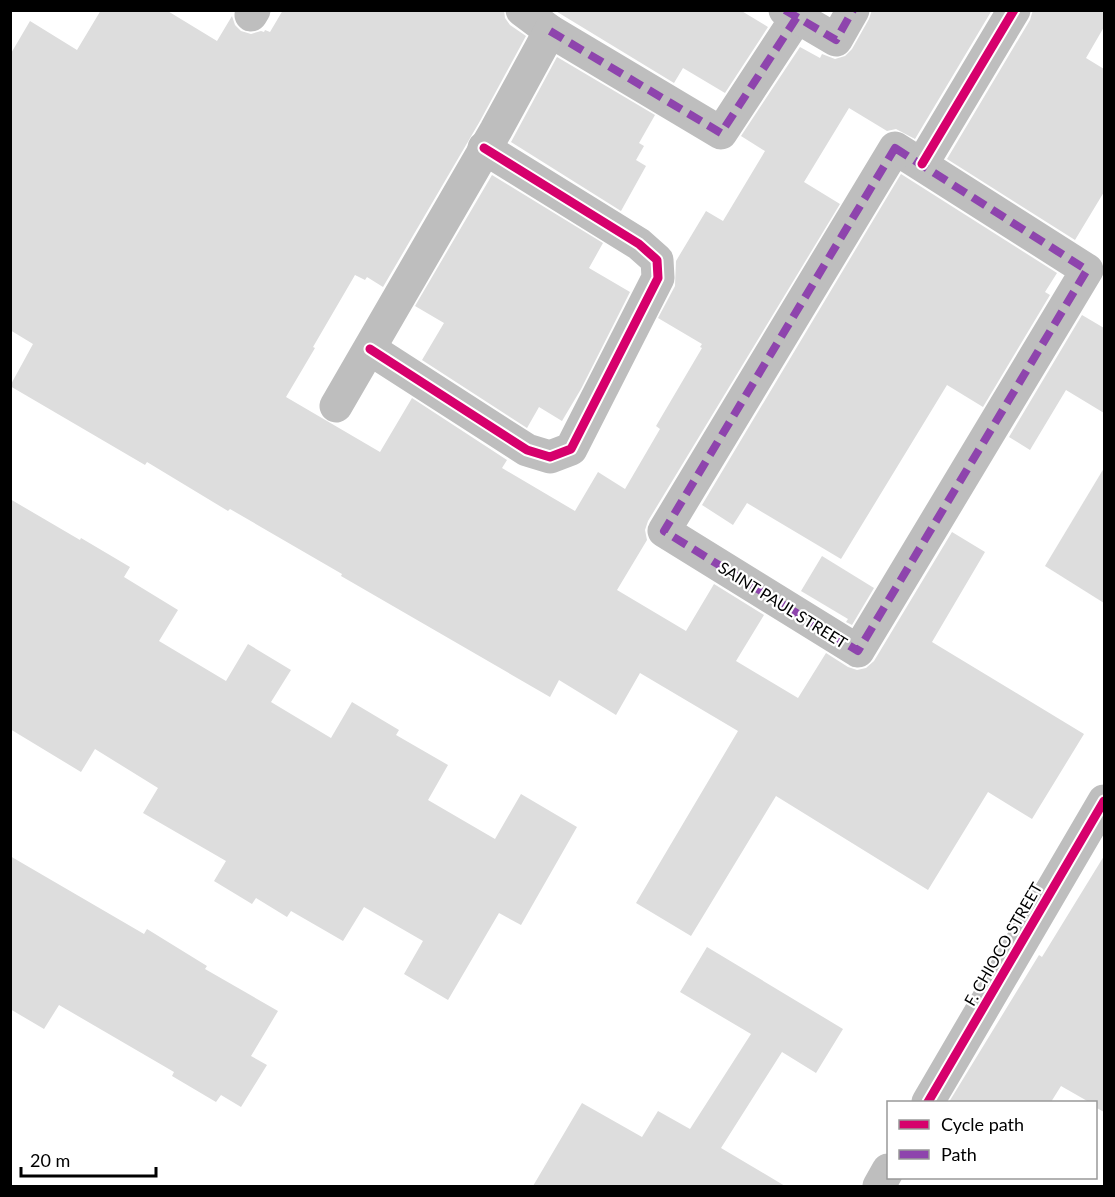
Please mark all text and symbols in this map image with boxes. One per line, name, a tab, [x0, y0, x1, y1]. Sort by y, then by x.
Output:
street label: SAINT PAUL STREET	[715, 557, 852, 652]
street label: F. CHIOCO STREET	[960, 878, 1046, 1009]
legend	[887, 1101, 1097, 1179]
text: Cycle path	[941, 1113, 1024, 1135]
scale bar	[21, 1140, 156, 1178]
text: Path	[941, 1143, 977, 1165]
text: 20 m	[30, 1149, 70, 1171]

